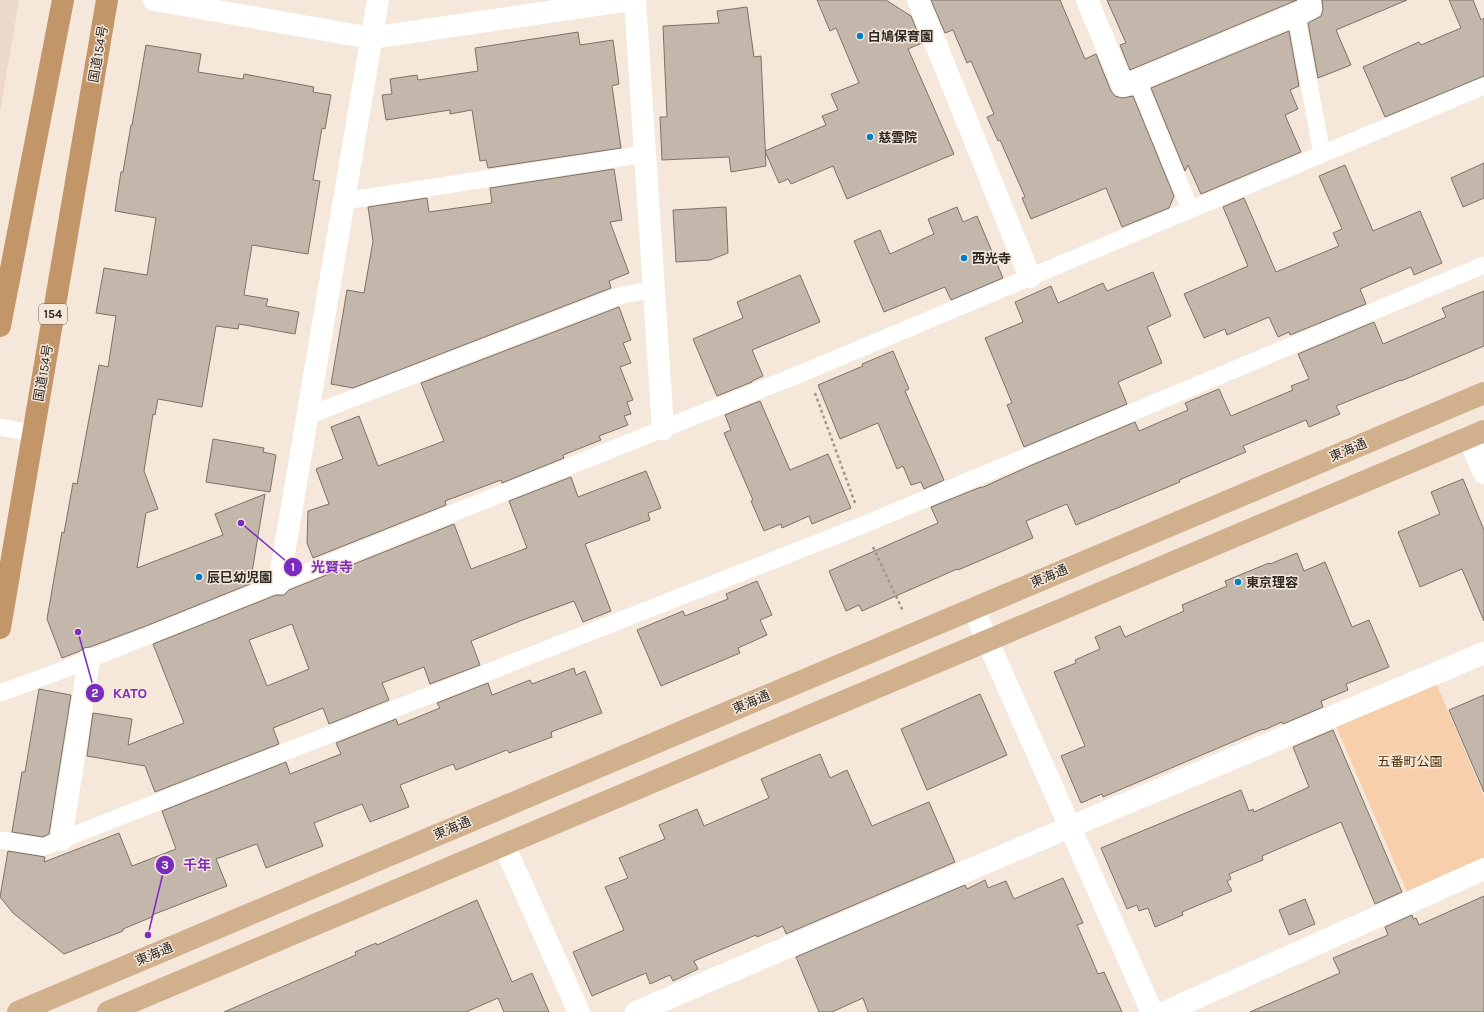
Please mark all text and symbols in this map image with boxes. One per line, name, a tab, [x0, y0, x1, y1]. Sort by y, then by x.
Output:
street label: 国道154号	[86, 24, 110, 84]
place label: 白鳩保育園	[868, 29, 933, 44]
marker: 白鳩保育園	[855, 31, 865, 41]
place label: 慈雲院	[878, 130, 917, 145]
marker: 慈雲院	[865, 132, 875, 142]
place label: 西光寺	[972, 251, 1011, 266]
marker: 西光寺	[959, 253, 969, 263]
road number: 154	[39, 304, 67, 324]
street label: 国道154号	[31, 343, 55, 403]
street label: 東海通	[1327, 435, 1369, 465]
callout: 光賢寺	[283, 554, 361, 580]
text: 光賢寺	[311, 559, 353, 576]
text: 1	[291, 560, 295, 574]
street label: 東海通	[1028, 561, 1070, 591]
place label: 辰巳幼児園	[207, 570, 272, 585]
marker: 辰巳幼児園	[194, 572, 204, 582]
place label: 東京理容	[1246, 575, 1298, 590]
marker: 東京理容	[1233, 577, 1243, 587]
callout: KATO	[85, 680, 155, 706]
text: KATO	[113, 685, 147, 702]
text: 2	[91, 686, 99, 700]
street label: 東海通	[730, 687, 772, 717]
park label: 五番町公園	[1377, 754, 1443, 769]
street label: 東海通	[431, 813, 473, 843]
callout: 千年	[155, 852, 219, 878]
text: 千年	[183, 857, 211, 874]
text: 3	[161, 858, 169, 872]
street label: 東海通	[133, 939, 175, 969]

